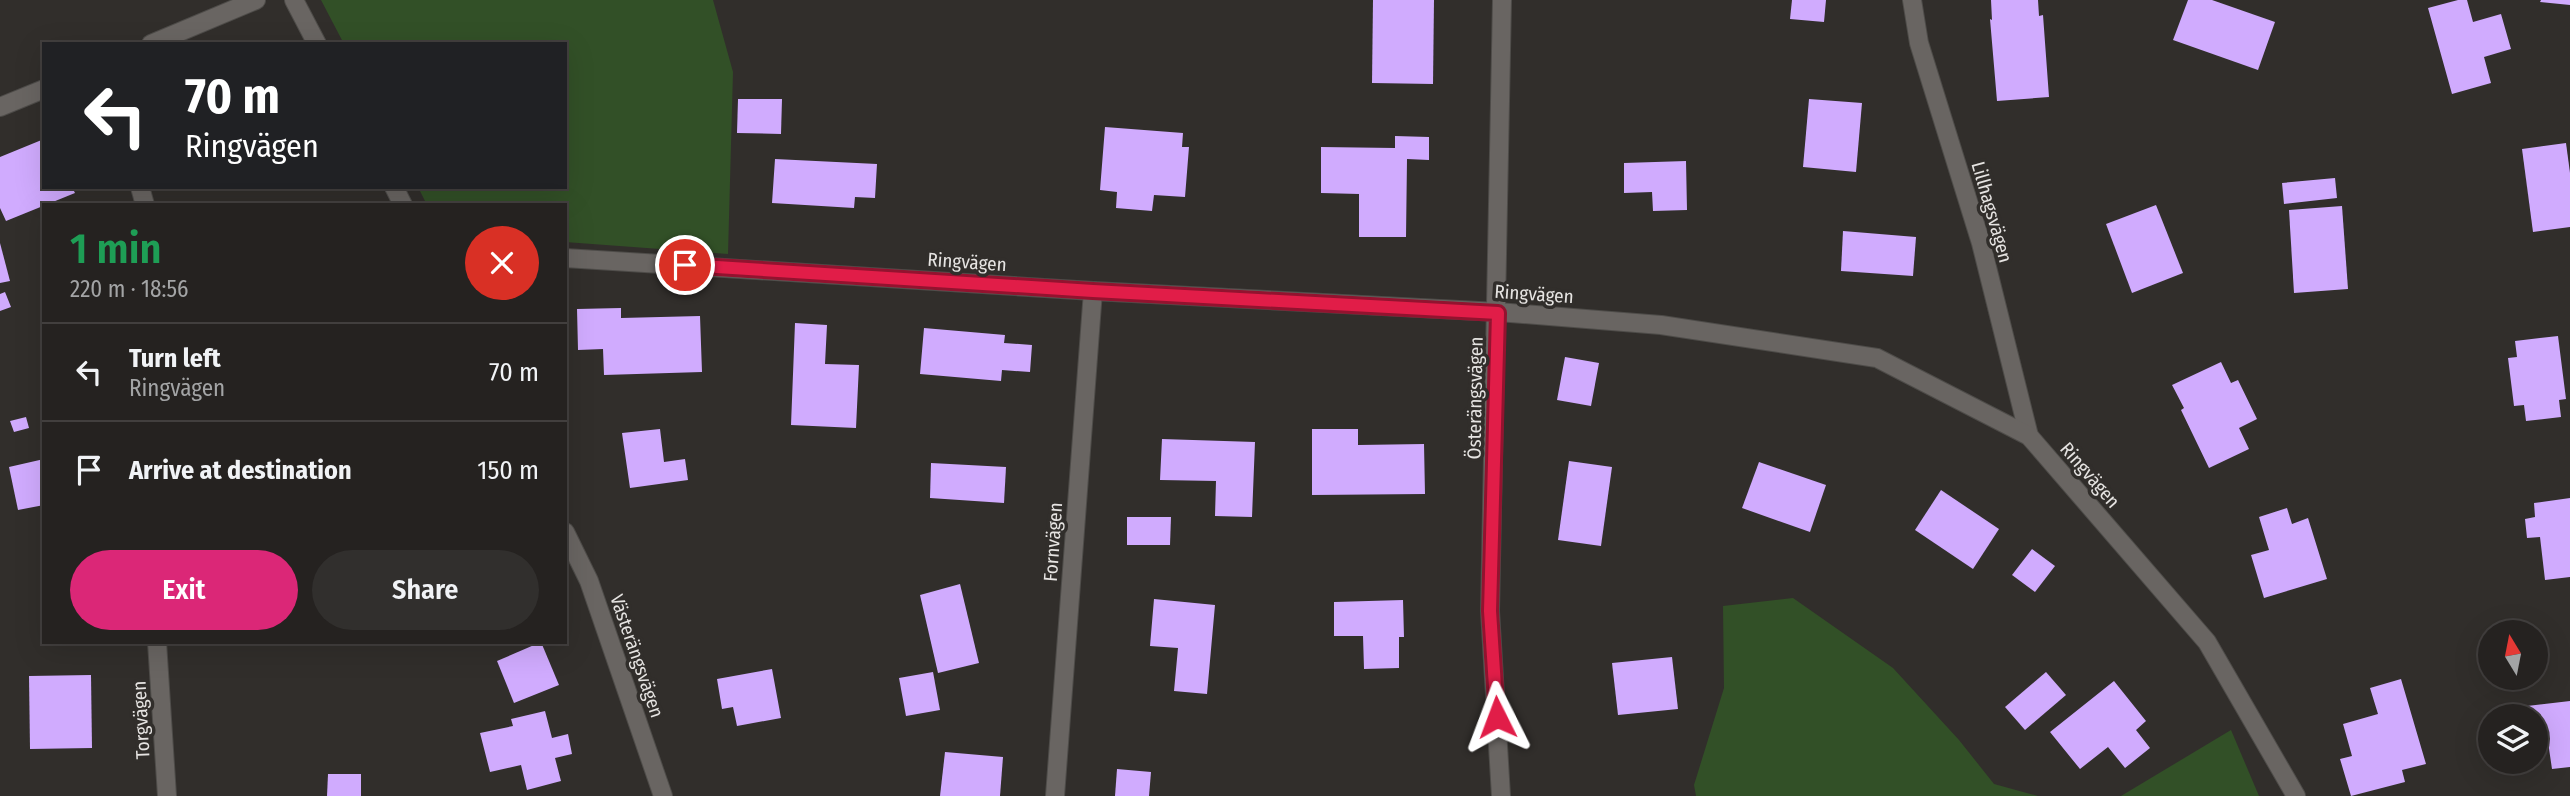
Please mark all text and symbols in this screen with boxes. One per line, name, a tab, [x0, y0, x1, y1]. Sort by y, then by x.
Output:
text: 70 m	[185, 67, 280, 126]
icon: left	[70, 70, 161, 161]
text: Ringvägen	[185, 127, 319, 165]
street label: Lillhagsvägen	[1967, 159, 2017, 265]
text: 1 min	[70, 224, 161, 274]
button: close	[465, 226, 539, 300]
pin	[655, 235, 715, 295]
icon: arrive	[666, 246, 704, 284]
street label: Ringvägen	[927, 248, 1007, 276]
text: 220 m · 18:56	[70, 275, 188, 303]
street label: Ringvägen	[1494, 280, 1574, 308]
street label: Österängsvägen	[1462, 336, 1488, 460]
text: Turn left	[129, 343, 221, 374]
icon: left	[70, 353, 108, 391]
text: 70 m	[489, 357, 539, 388]
text: Ringvägen	[129, 374, 225, 402]
street label: Ringvägen	[2055, 437, 2125, 513]
icon: arrive	[70, 451, 108, 489]
text: Arrive at destination	[129, 455, 352, 486]
text: 150 m	[477, 455, 539, 486]
street label: Fornvägen	[1039, 502, 1067, 582]
button: Exit	[70, 550, 298, 630]
button: Share	[312, 550, 539, 630]
street label: Västerängsvägen	[605, 591, 669, 721]
north arrow	[2478, 620, 2548, 690]
map controls	[2478, 620, 2548, 774]
street label: Torgvägen	[127, 680, 155, 760]
position arrow	[1460, 680, 1534, 754]
button: layers	[2478, 704, 2548, 774]

